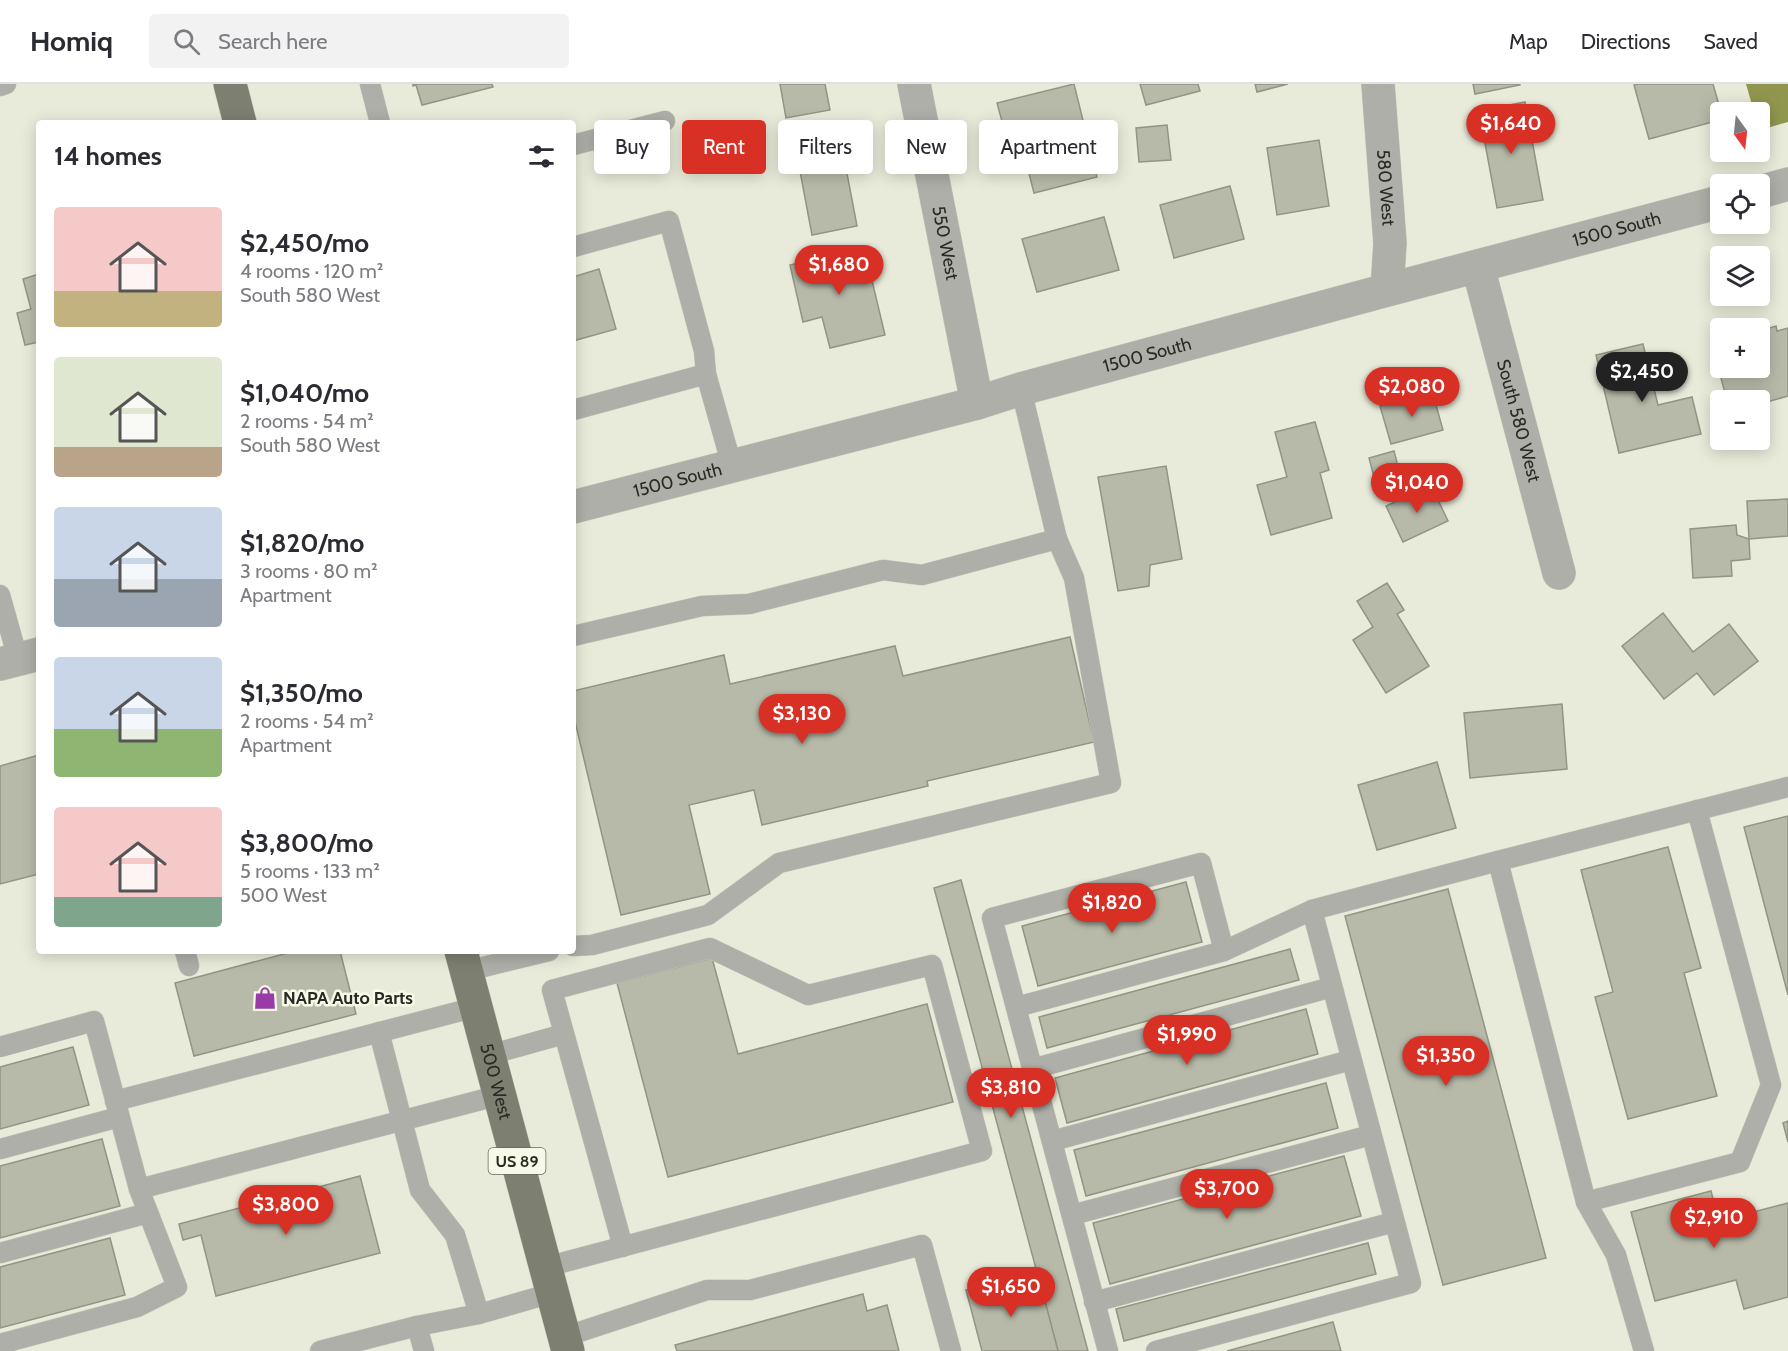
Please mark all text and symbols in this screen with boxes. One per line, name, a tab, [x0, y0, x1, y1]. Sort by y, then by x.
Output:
search box	[149, 14, 569, 68]
text: Homiq	[30, 24, 113, 58]
icon: search	[170, 25, 203, 58]
text: Search here	[218, 28, 327, 55]
text: Map	[1509, 29, 1548, 54]
text: Directions	[1581, 29, 1670, 54]
text: Saved	[1703, 29, 1758, 54]
north arrow	[1710, 102, 1770, 162]
map controls	[1710, 102, 1770, 450]
pin: $1,640	[1462, 104, 1560, 155]
text: $1,640	[1480, 111, 1542, 135]
chip: Buy	[594, 120, 670, 174]
chip: Rent	[682, 120, 766, 174]
chip: Filters	[778, 120, 873, 174]
chip: New	[885, 120, 967, 174]
chip: Apartment	[979, 120, 1118, 174]
text: 14 homes	[54, 140, 162, 172]
icon: filters	[525, 140, 558, 173]
street label: 580 West	[1372, 149, 1400, 227]
button: locate	[1710, 174, 1770, 234]
street label: 550 West	[927, 204, 963, 282]
street label: 1500 South	[1570, 207, 1663, 252]
text: $2,450/mo	[240, 227, 369, 259]
icon: home	[102, 231, 174, 303]
pin: $1,680	[790, 245, 888, 296]
button: layers	[1710, 246, 1770, 306]
text: $1,680	[808, 252, 870, 276]
text: 4 rooms · 120 m²	[240, 259, 383, 283]
text: South 580 West	[240, 283, 380, 307]
button: +	[1710, 318, 1770, 378]
street label: 1500 South	[1101, 332, 1194, 377]
pin: $2,450	[1593, 352, 1691, 403]
street label: South 580 West	[1492, 357, 1545, 484]
text: $2,450	[1610, 359, 1674, 383]
pin: $2,080	[1363, 367, 1461, 418]
text: $2,080	[1379, 374, 1445, 398]
text: $1,040/mo	[240, 377, 369, 409]
icon: home	[102, 381, 174, 453]
button: −	[1710, 390, 1770, 450]
text: 2 rooms · 54 m²	[240, 409, 374, 433]
text: South 580 West	[240, 433, 380, 457]
street label: 1500 South	[631, 458, 724, 502]
pin: $1,040	[1368, 463, 1466, 514]
text: $1,040	[1385, 470, 1449, 494]
text: $1,820/mo	[240, 527, 364, 559]
icon: home	[102, 531, 174, 603]
text: 3 rooms · 80 m²	[240, 559, 378, 583]
text: Apartment	[240, 583, 332, 607]
text: $1,350/mo	[240, 677, 363, 709]
icon: home	[102, 681, 174, 753]
pin: $3,130	[753, 694, 851, 745]
text: $3,130	[773, 701, 831, 725]
text: 2 rooms · 54 m²	[240, 709, 374, 733]
text: Apartment	[240, 733, 332, 757]
text: $3,800/mo	[240, 827, 373, 859]
icon: home	[102, 831, 174, 903]
text: 5 rooms · 133 m²	[240, 859, 380, 883]
text: 500 West	[240, 883, 327, 907]
pin: $1,820	[1063, 883, 1161, 934]
text: $1,820	[1082, 890, 1142, 914]
shop icon: NAPA Auto Parts	[252, 985, 278, 1011]
place label: NAPA Auto Parts	[283, 987, 413, 1009]
pin: $1,990	[1138, 1015, 1236, 1066]
text: $1,990	[1157, 1022, 1217, 1046]
pin: $1,350	[1397, 1036, 1495, 1087]
street label: 500 West	[475, 1041, 517, 1122]
text: $1,350	[1416, 1043, 1476, 1067]
pin: $3,810	[962, 1068, 1060, 1119]
text: $3,810	[981, 1075, 1041, 1099]
road number: US 89	[488, 1148, 546, 1174]
pin: $3,700	[1178, 1169, 1276, 1220]
text: $3,700	[1194, 1176, 1260, 1200]
pin: $3,800	[237, 1185, 335, 1236]
text: $3,800	[252, 1192, 320, 1216]
pin: $2,910	[1665, 1198, 1763, 1249]
text: $2,910	[1684, 1205, 1744, 1229]
pin: $1,650	[962, 1267, 1060, 1318]
text: $1,650	[981, 1274, 1041, 1298]

